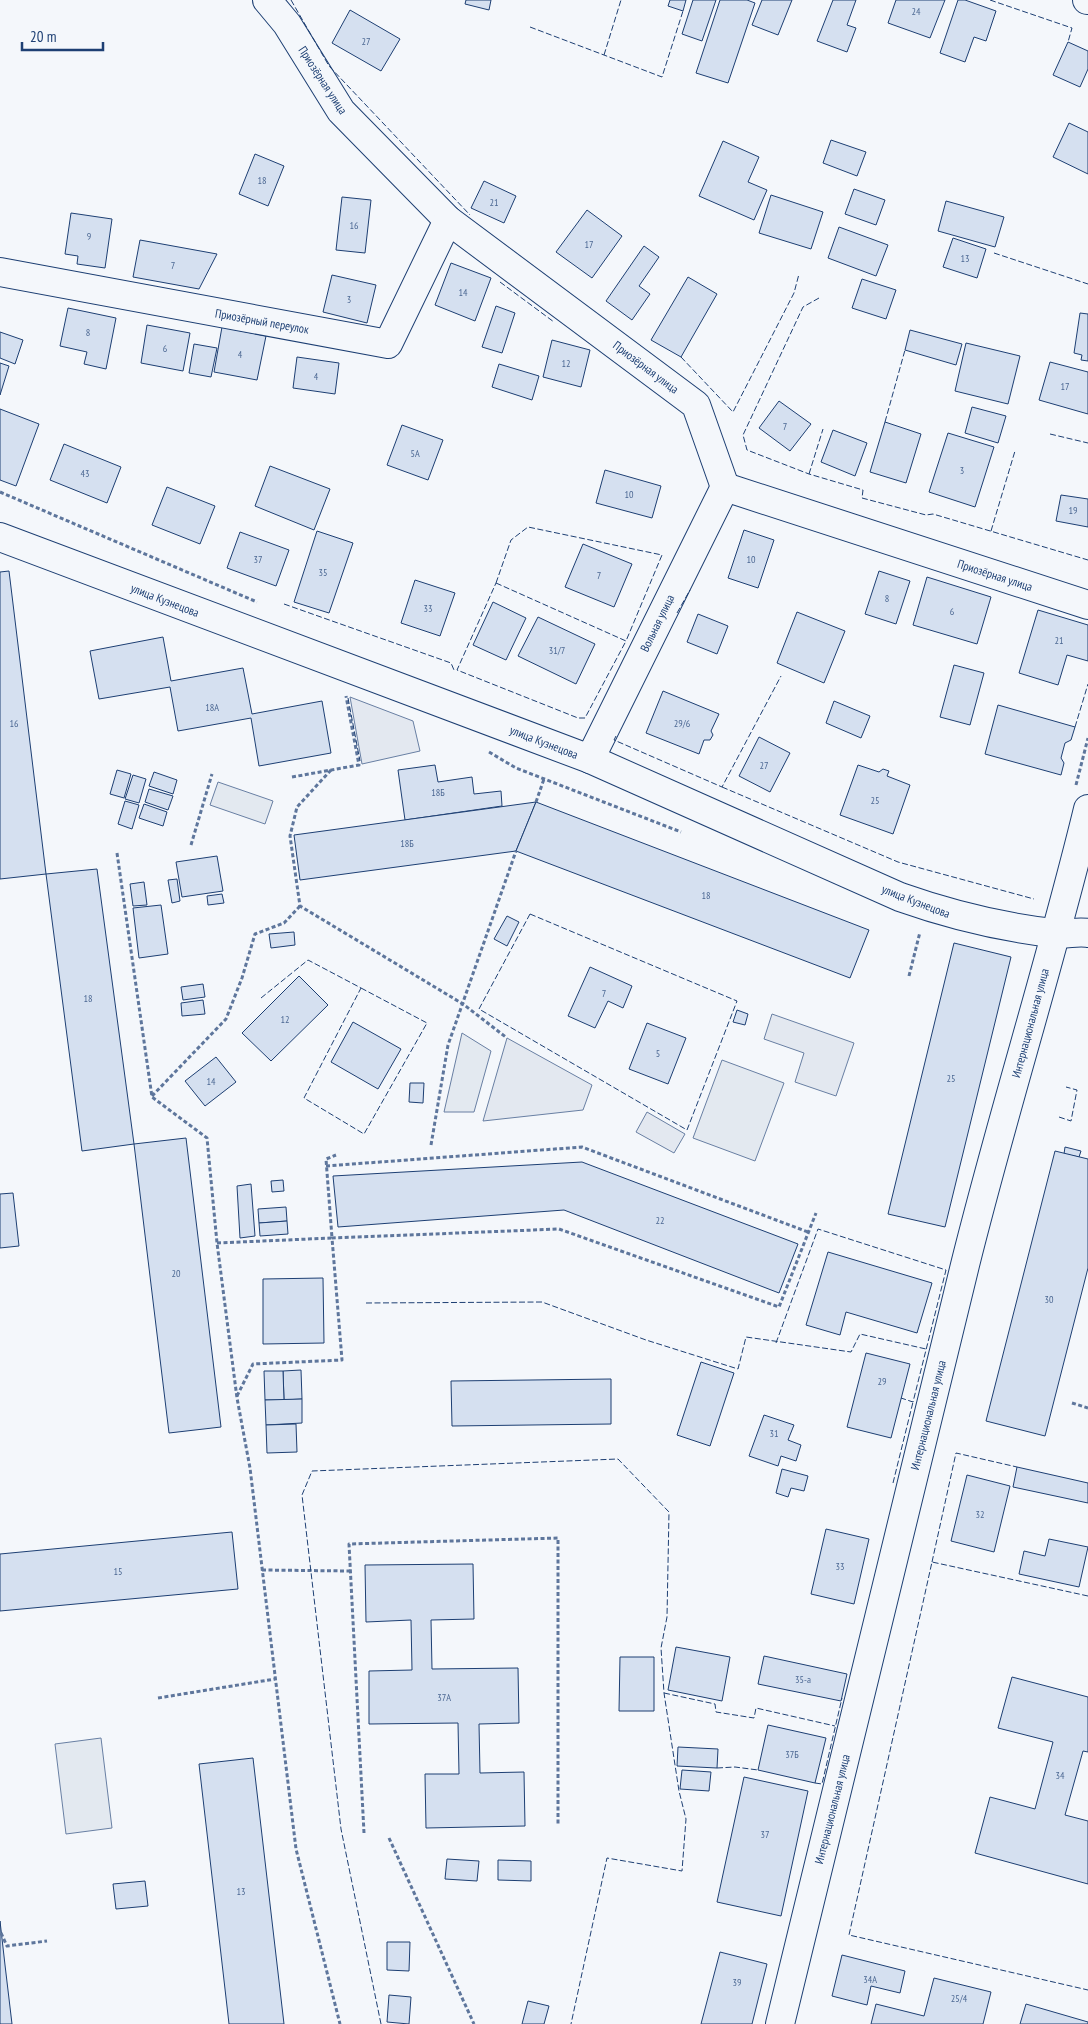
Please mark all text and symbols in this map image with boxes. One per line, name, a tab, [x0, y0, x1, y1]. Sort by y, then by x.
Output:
house number: 24	[912, 5, 921, 18]
scale bar	[22, 20, 104, 52]
text: 20 m	[30, 27, 56, 46]
house number: 27	[362, 35, 371, 48]
street label: Приозёрная улица	[295, 43, 351, 117]
house number: 18	[258, 174, 267, 187]
house number: 21	[490, 196, 499, 209]
house number: 16	[350, 219, 359, 232]
house number: 9	[87, 230, 91, 243]
house number: 17	[585, 238, 594, 251]
house number: 13	[961, 252, 970, 265]
house number: 7	[171, 259, 175, 272]
house number: 14	[459, 286, 468, 299]
house number: 3	[347, 293, 351, 306]
street label: Приозёрный переулок	[214, 305, 310, 337]
house number: 8	[86, 326, 90, 339]
street label: Приозёрная улица	[610, 338, 682, 397]
house number: 6	[163, 342, 168, 355]
house number: 4	[238, 348, 243, 361]
house number: 12	[562, 357, 571, 370]
house number: 4	[314, 370, 319, 383]
house number: 17	[1061, 380, 1070, 393]
house number: 7	[783, 420, 787, 433]
house number: 5А	[410, 447, 420, 460]
house number: 3	[960, 464, 964, 477]
house number: 43	[81, 467, 90, 480]
house number: 10	[625, 488, 634, 501]
house number: 19	[1069, 504, 1078, 517]
house number: 37	[254, 553, 263, 566]
house number: 10	[747, 553, 756, 566]
street label: Приозёрная улица	[956, 556, 1035, 594]
house number: 35	[319, 566, 328, 579]
house number: 7	[597, 569, 601, 582]
street label: улица Кузнецова	[129, 580, 201, 620]
street label: Вольная улица	[637, 592, 677, 654]
house number: 8	[885, 592, 889, 605]
house number: 33	[424, 602, 433, 615]
house number: 6	[950, 605, 955, 618]
house number: 21	[1055, 634, 1064, 647]
house number: 31/7	[549, 644, 565, 657]
house number: 18А	[205, 701, 219, 714]
house number: 16	[10, 717, 19, 730]
house number: 29/6	[674, 717, 691, 730]
street label: улица Кузнецова	[508, 722, 580, 762]
house number: 27	[760, 759, 769, 772]
house number: 18Б	[431, 786, 445, 799]
house number: 25	[871, 794, 880, 807]
house number: 18Б	[400, 837, 414, 850]
street label: улица Кузнецова	[880, 881, 952, 921]
house number: 18	[702, 889, 711, 902]
street label: Интернациональная улица	[1008, 967, 1052, 1079]
house number: 7	[602, 987, 606, 1000]
house number: 18	[84, 992, 93, 1005]
house number: 12	[281, 1013, 290, 1026]
house number: 5	[656, 1047, 660, 1060]
house number: 25	[947, 1072, 956, 1085]
house number: 14	[207, 1075, 216, 1088]
house number: 22	[656, 1214, 665, 1227]
house number: 20	[172, 1267, 181, 1280]
house number: 30	[1045, 1293, 1054, 1306]
street label: Интернациональная улица	[907, 1358, 949, 1471]
house number: 29	[878, 1375, 887, 1388]
house number: 31	[770, 1427, 779, 1440]
house number: 32	[976, 1508, 985, 1521]
house number: 33	[836, 1560, 845, 1573]
house number: 15	[114, 1565, 123, 1578]
house number: 35-а	[795, 1673, 811, 1686]
house number: 37А	[437, 1691, 451, 1704]
house number: 37Б	[785, 1748, 799, 1761]
street label: Интернациональная улица	[811, 1752, 853, 1865]
house number: 34	[1056, 1769, 1065, 1782]
house number: 37	[761, 1828, 770, 1841]
house number: 13	[237, 1885, 246, 1898]
house number: 34А	[863, 1973, 877, 1986]
house number: 39	[733, 1976, 742, 1989]
house number: 25/4	[951, 1992, 968, 2005]

